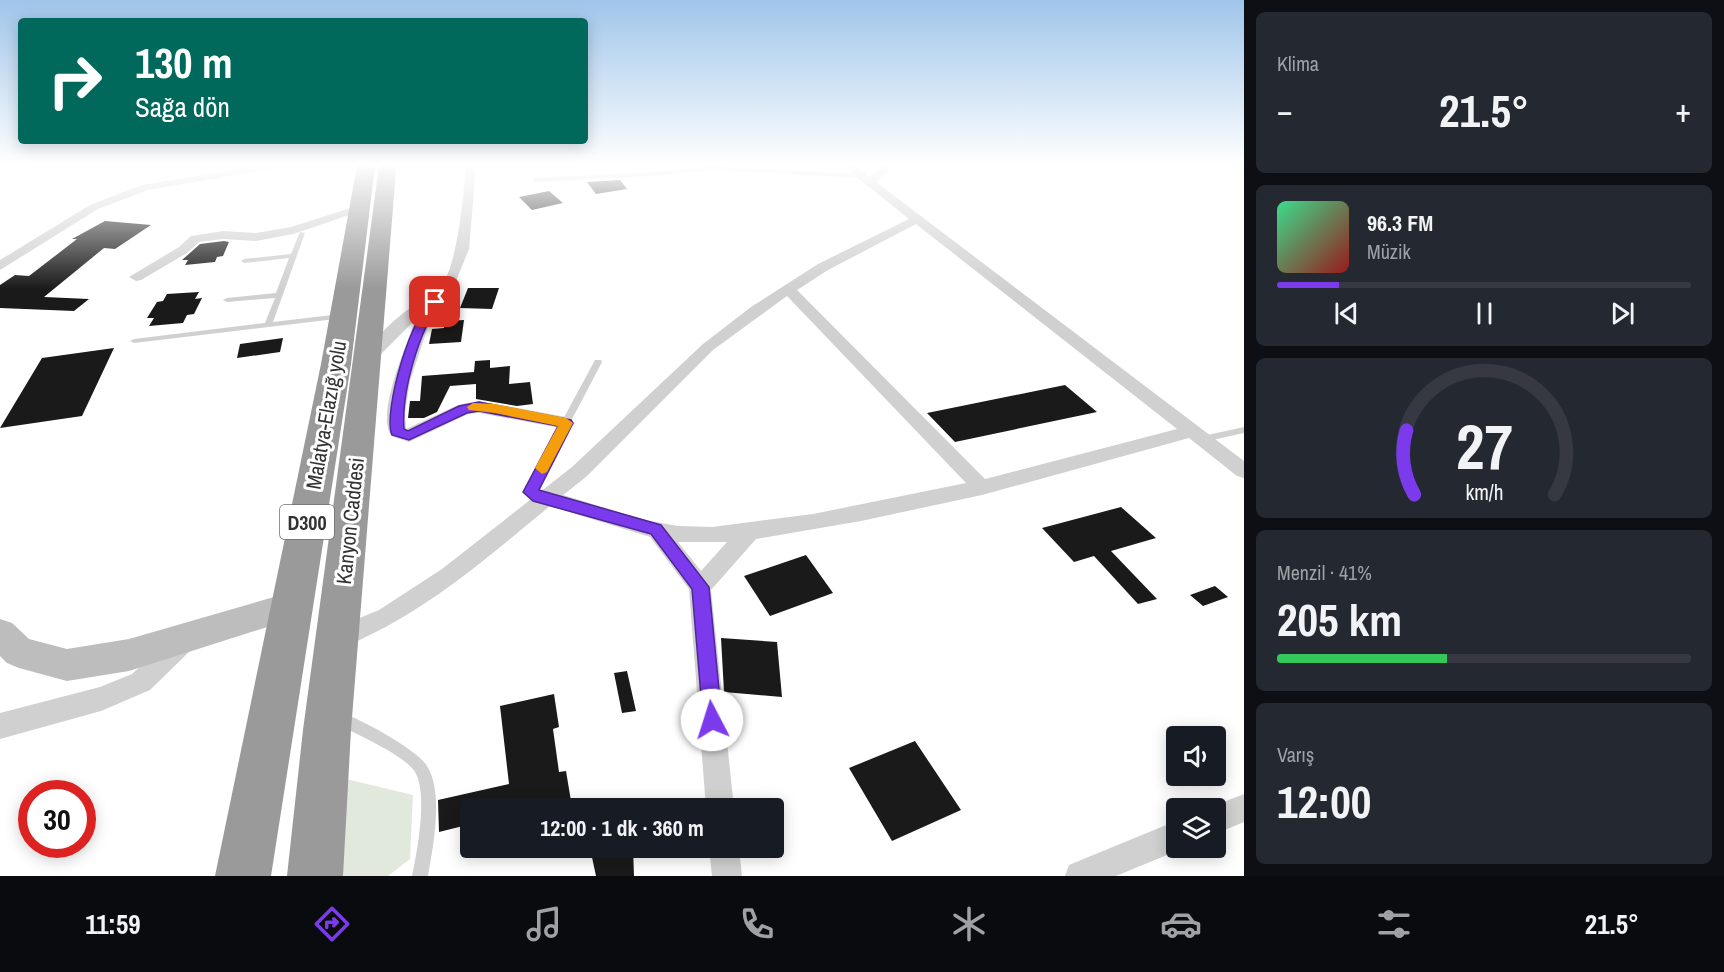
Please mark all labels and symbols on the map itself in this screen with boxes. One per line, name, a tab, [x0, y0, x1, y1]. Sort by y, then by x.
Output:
pin	[409, 276, 460, 327]
street label: Malatya-Elazığ yolu	[299, 338, 353, 492]
street label: Kanyon Caddesi	[329, 456, 371, 586]
road number: D300	[280, 505, 334, 539]
position arrow	[680, 688, 744, 752]
speed limit sign: 30	[18, 780, 96, 858]

